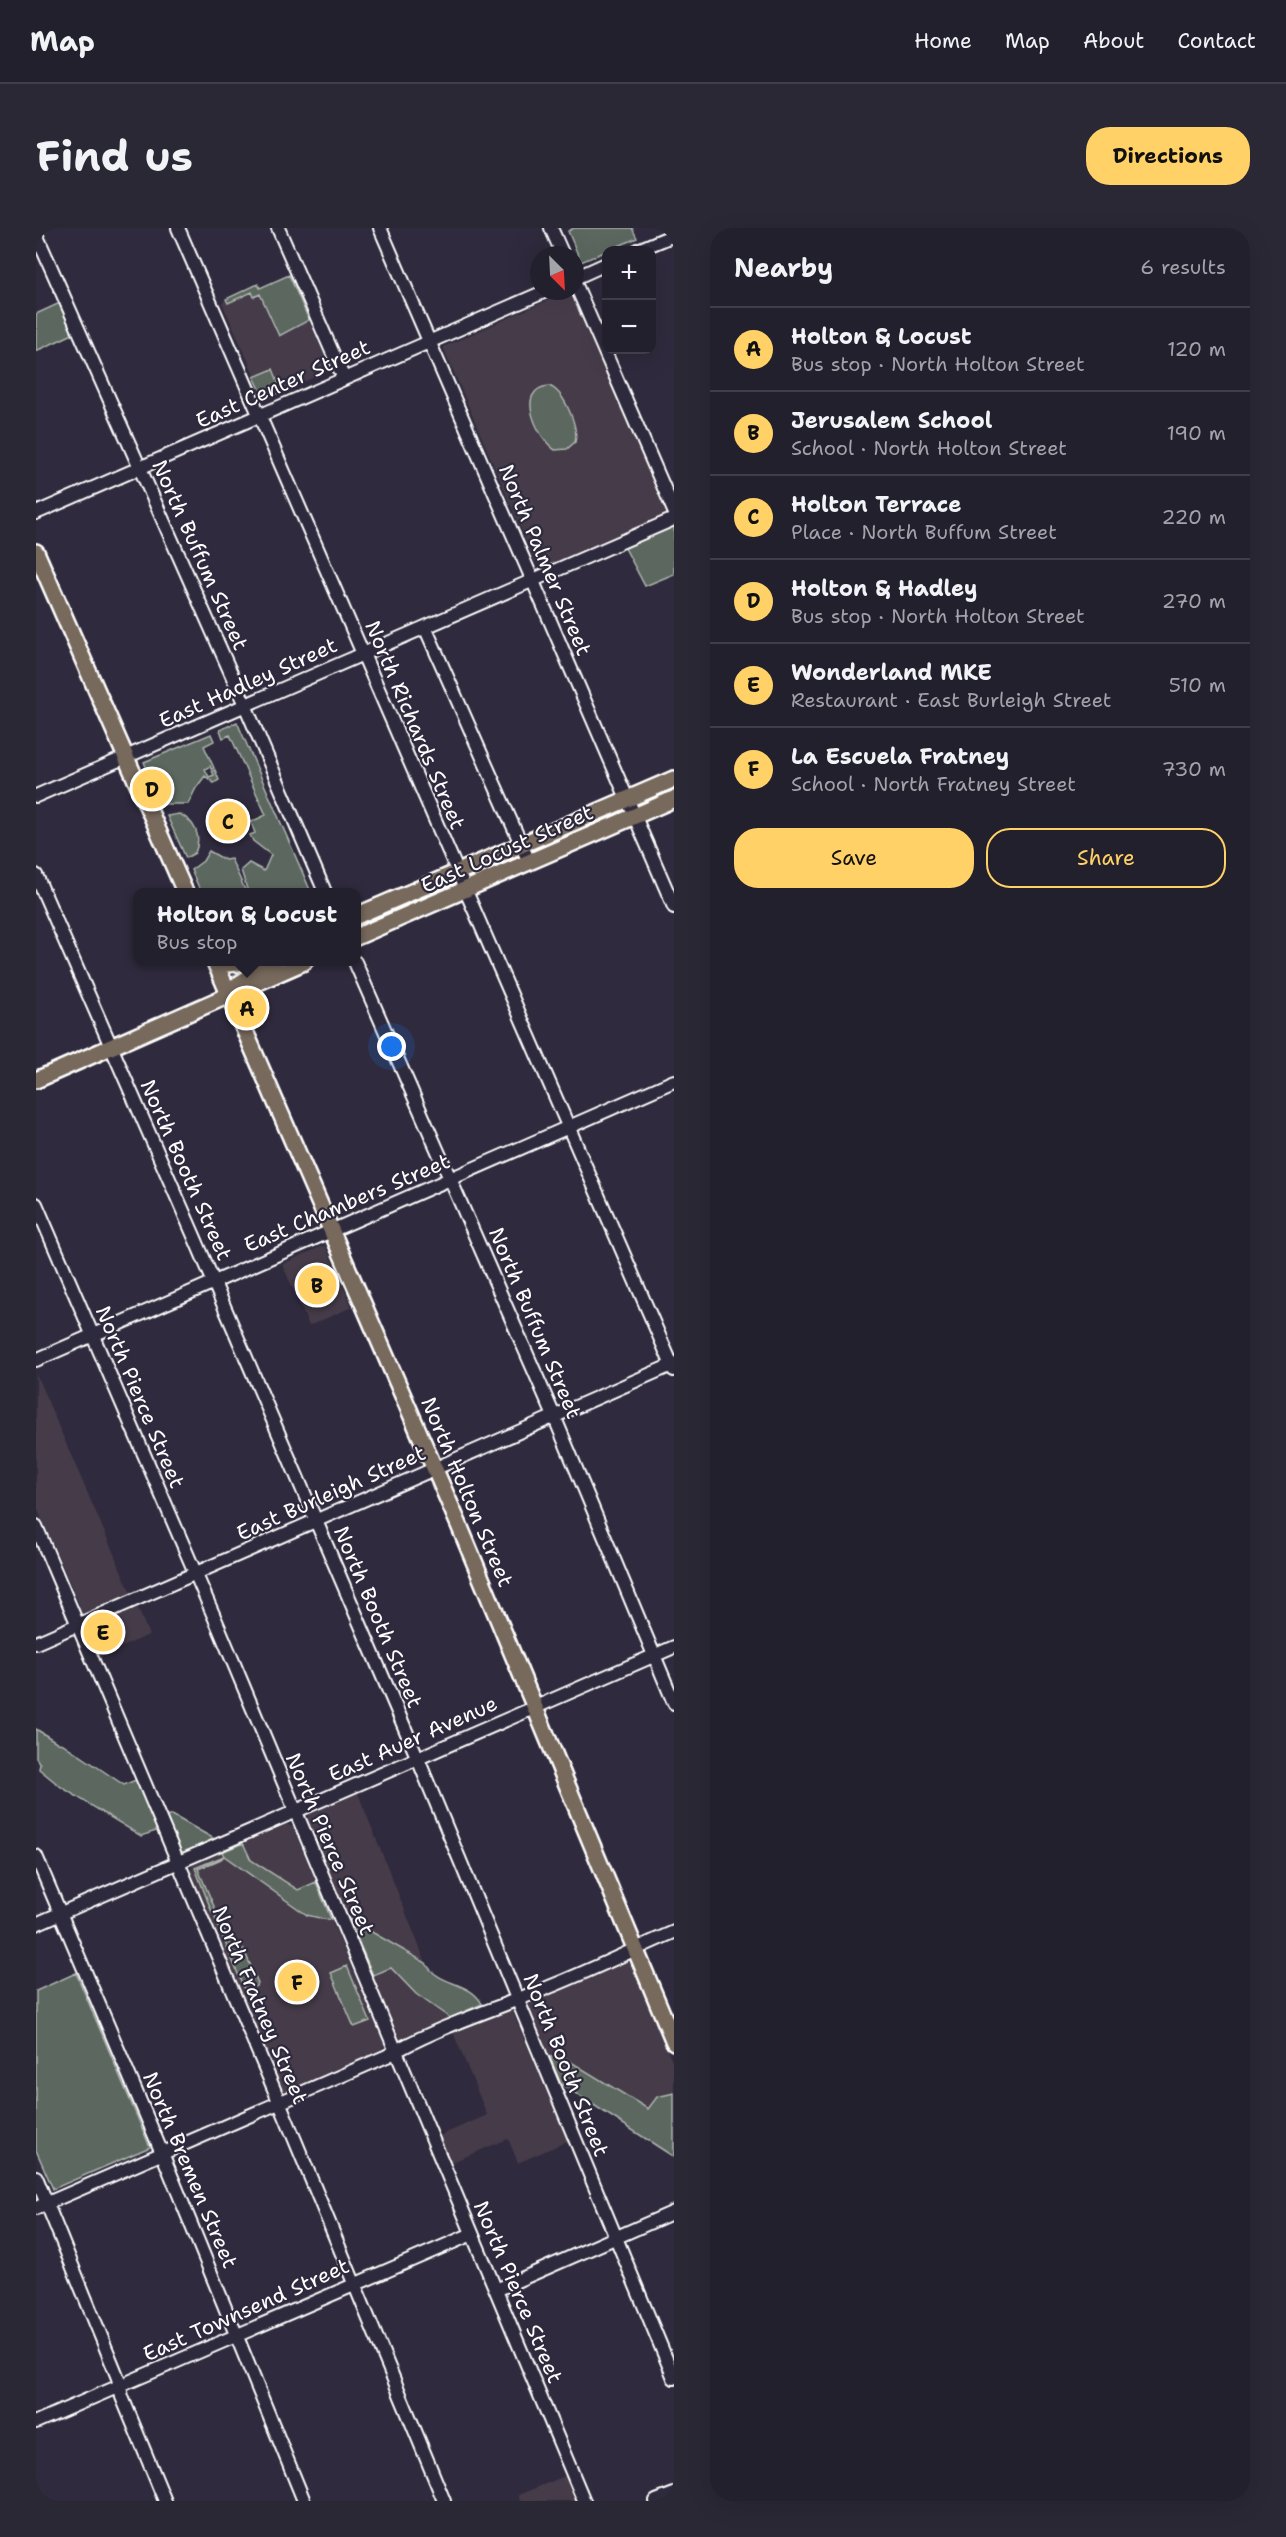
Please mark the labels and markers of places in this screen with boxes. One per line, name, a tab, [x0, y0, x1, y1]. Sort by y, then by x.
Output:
pin: D	[132, 766, 172, 812]
pin: C	[208, 798, 248, 844]
pin: A	[228, 986, 266, 1030]
pin: B	[298, 1262, 336, 1308]
pin: E	[84, 1610, 122, 1654]
pin: F	[278, 1960, 316, 2004]

